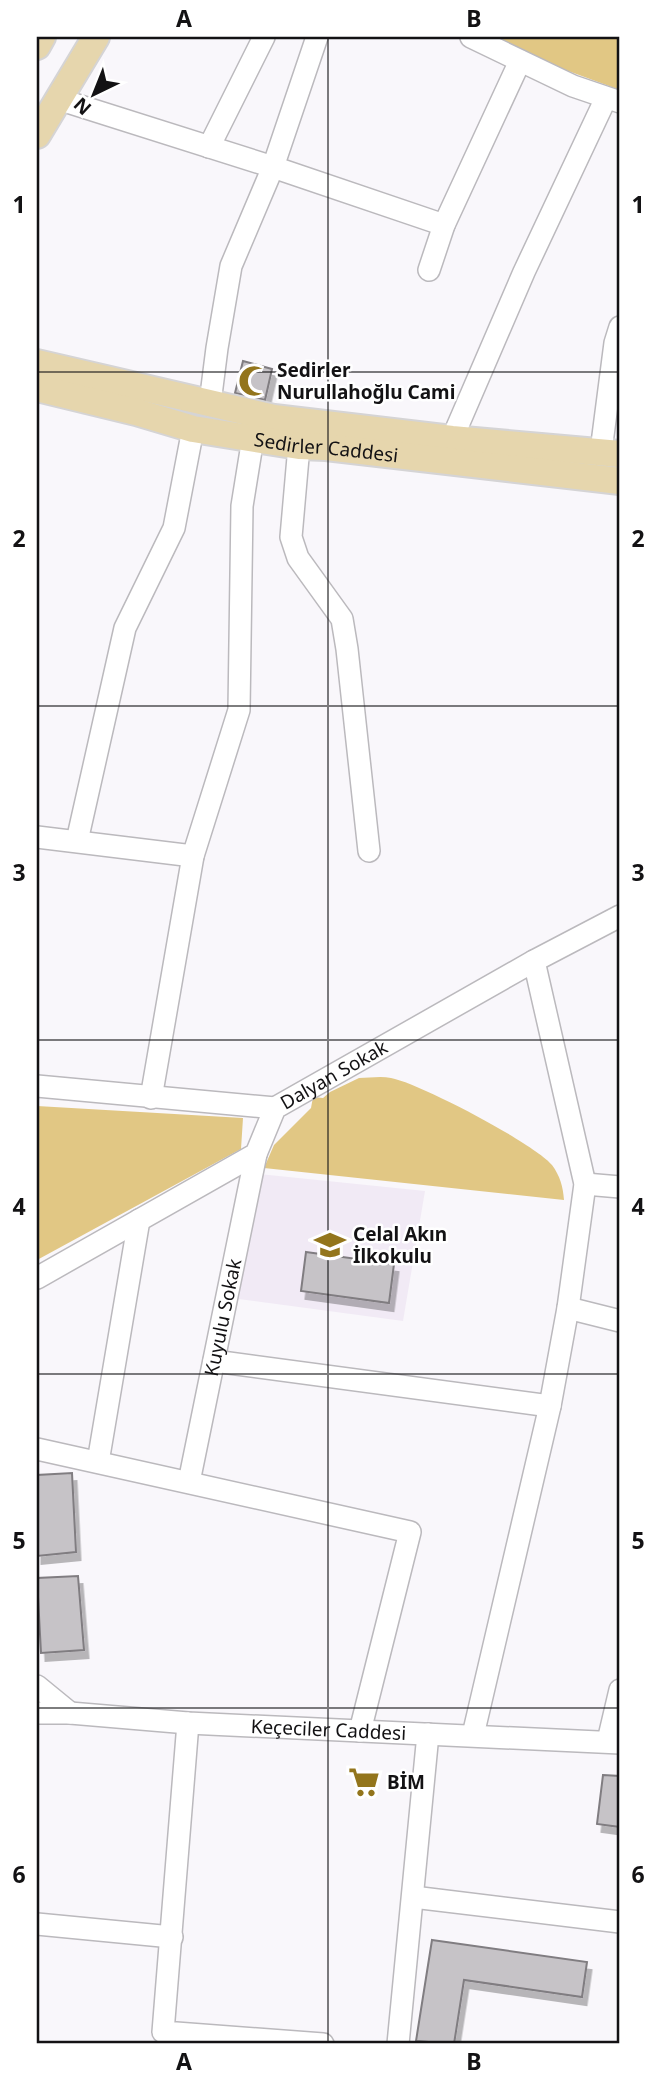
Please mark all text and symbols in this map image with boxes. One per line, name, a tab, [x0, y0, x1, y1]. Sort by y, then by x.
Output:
text: A	[176, 2, 192, 34]
text: B	[466, 2, 482, 34]
north arrow	[60, 60, 130, 130]
text: N	[68, 92, 97, 121]
text: 1	[12, 188, 26, 220]
text: 1	[631, 188, 645, 220]
place label: Sedirler Nurullahoğlu Cami	[277, 357, 455, 405]
mosque icon: Sedirler Nurullahoğlu Cami	[237, 364, 271, 398]
street label: Sedirler Caddesi	[252, 426, 400, 468]
text: 2	[12, 522, 26, 554]
text: 2	[631, 522, 645, 554]
text: 3	[12, 856, 26, 888]
text: 3	[631, 856, 645, 888]
street label: Dalyan Sokak	[275, 1034, 392, 1115]
text: 4	[12, 1190, 26, 1222]
text: 4	[631, 1190, 645, 1222]
place label: Celal Akın İlkokulu	[353, 1221, 447, 1269]
school or university icon: Celal Akın İlkokulu	[313, 1228, 347, 1262]
street label: Kuyulu Sokak	[198, 1256, 247, 1379]
text: 5	[12, 1524, 26, 1556]
text: 5	[631, 1524, 645, 1556]
street label: Keçeciler Caddesi	[250, 1713, 407, 1746]
supermarket icon: BİM	[347, 1765, 381, 1799]
place label: BİM	[387, 1769, 425, 1795]
text: 6	[12, 1858, 26, 1890]
text: 6	[631, 1858, 645, 1890]
text: A	[176, 2045, 192, 2077]
text: B	[466, 2045, 482, 2077]

